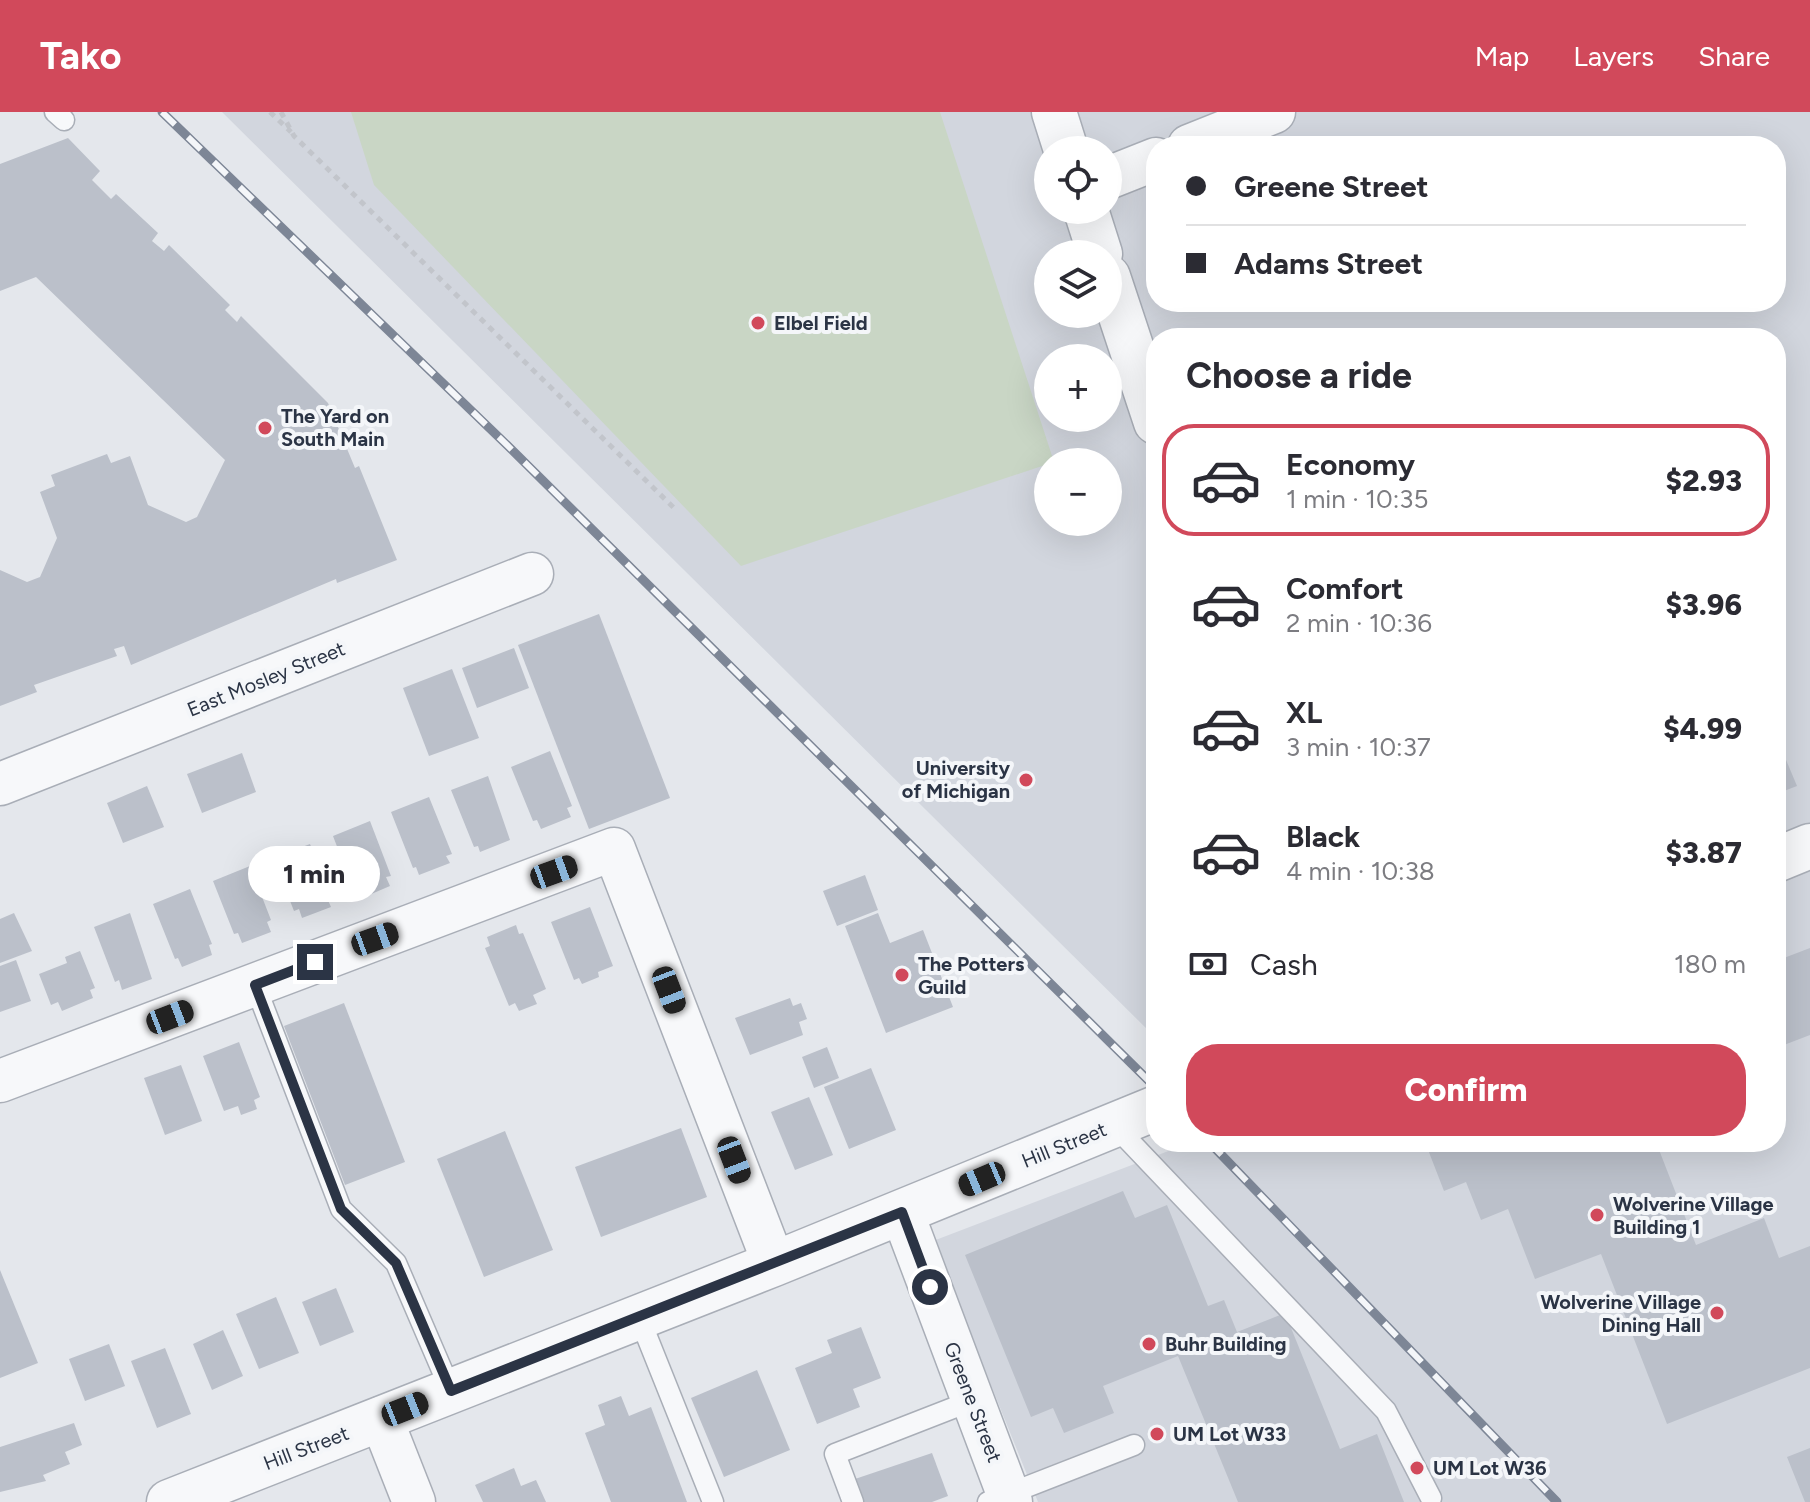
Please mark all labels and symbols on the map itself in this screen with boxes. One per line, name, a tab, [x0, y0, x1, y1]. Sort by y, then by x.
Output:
place label: Elbel Field	[774, 311, 868, 335]
marker: Elbel Field	[749, 314, 767, 332]
place label: The Yard on South Main	[281, 404, 389, 451]
marker: The Yard on South Main	[256, 419, 274, 437]
street label: East Mosley Street	[184, 636, 348, 722]
place label: University of Michigan	[902, 756, 1010, 803]
marker: University of Michigan	[1017, 771, 1035, 789]
callout: 1 min	[249, 846, 381, 902]
car	[527, 853, 581, 891]
car	[348, 920, 402, 958]
route end	[297, 944, 333, 980]
place label: The Potters Guild	[918, 952, 1024, 999]
car	[649, 963, 689, 1017]
marker: The Potters Guild	[893, 966, 911, 984]
car	[143, 997, 197, 1037]
street label: Hill Street	[1018, 1117, 1110, 1173]
car	[714, 1133, 754, 1187]
car	[955, 1159, 1009, 1199]
place label: Wolverine Village Building 1	[1613, 1192, 1774, 1239]
marker: Wolverine Village Building 1	[1588, 1206, 1606, 1224]
route start	[912, 1269, 948, 1305]
place label: Wolverine Village Dining Hall	[1540, 1290, 1701, 1337]
marker: Wolverine Village Dining Hall	[1708, 1304, 1726, 1322]
place label: Buhr Building	[1165, 1332, 1287, 1356]
marker: Buhr Building	[1140, 1335, 1158, 1353]
street label: Greene Street	[939, 1338, 1007, 1466]
car	[378, 1389, 432, 1429]
street label: Hill Street	[260, 1421, 352, 1475]
place label: UM Lot W33	[1173, 1422, 1286, 1446]
marker: UM Lot W33	[1148, 1425, 1166, 1443]
place label: UM Lot W36	[1433, 1456, 1547, 1480]
marker: UM Lot W36	[1408, 1459, 1426, 1477]

